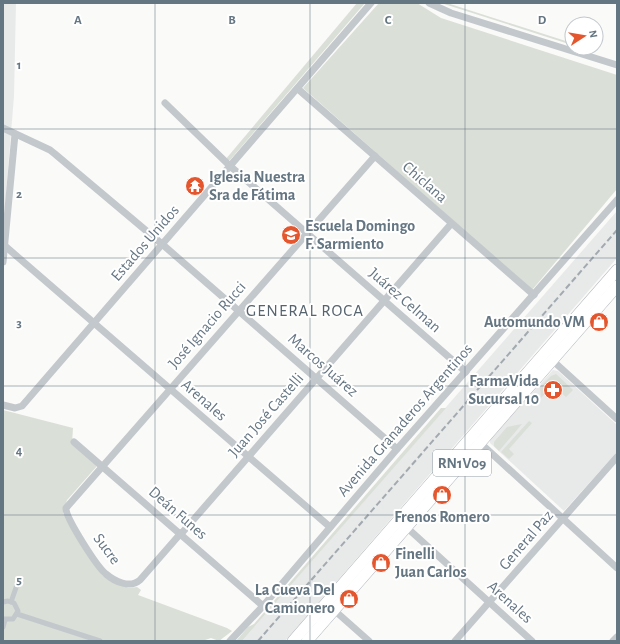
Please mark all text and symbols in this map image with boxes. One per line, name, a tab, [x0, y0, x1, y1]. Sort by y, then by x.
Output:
text: A	[74, 14, 82, 27]
text: B	[228, 14, 236, 27]
text: C	[385, 14, 392, 27]
text: D	[538, 14, 547, 27]
north arrow	[564, 16, 604, 56]
text: N	[587, 29, 599, 39]
text: 1	[17, 59, 21, 72]
street label: Chiclana	[400, 158, 450, 206]
place label: Iglesia Nuestra Sra de Fátima	[209, 169, 305, 203]
temple icon: Iglesia Nuestra Sra de Fátima	[184, 175, 206, 197]
text: 2	[16, 188, 22, 201]
street label: Estados Unidos	[108, 202, 182, 284]
place label: Escuela Domingo F. Sarmiento	[305, 218, 415, 252]
school or university icon: Escuela Domingo F. Sarmiento	[280, 224, 302, 246]
street label: Juárez Celman	[366, 265, 444, 335]
street label: José Ignacio Rucci	[165, 279, 249, 371]
district label: GENERAL ROCA	[246, 302, 364, 319]
shop icon: Automundo VM	[588, 311, 610, 333]
place label: Automundo VM	[484, 314, 585, 330]
text: 3	[16, 317, 22, 330]
street label: Marcos Juárez	[285, 331, 361, 400]
street label: Avenida Granaderos Argentinos	[335, 341, 476, 499]
street label: Juan José Castelli	[225, 370, 307, 460]
place label: FarmaVida Sucursal 10	[468, 373, 539, 407]
street label: Arenales	[178, 376, 230, 424]
pharmacy icon: FarmaVida Sucursal 10	[542, 379, 564, 401]
text: 4	[16, 445, 23, 458]
road number: RN1V09	[433, 450, 491, 476]
street label: Deán Funes	[146, 483, 210, 543]
shop icon: Frenos Romero	[431, 484, 453, 506]
street label: General Paz	[496, 507, 556, 573]
place label: Frenos Romero	[394, 509, 490, 525]
street label: Sucre	[90, 531, 124, 567]
place label: Finelli Juan Carlos	[395, 546, 467, 580]
shop icon: Finelli Juan Carlos	[370, 552, 392, 574]
text: 5	[16, 574, 22, 587]
street label: Arenales	[484, 578, 536, 626]
place label: La Cueva Del Camionero	[255, 582, 335, 616]
shop icon: La Cueva Del Camionero	[338, 588, 360, 610]

